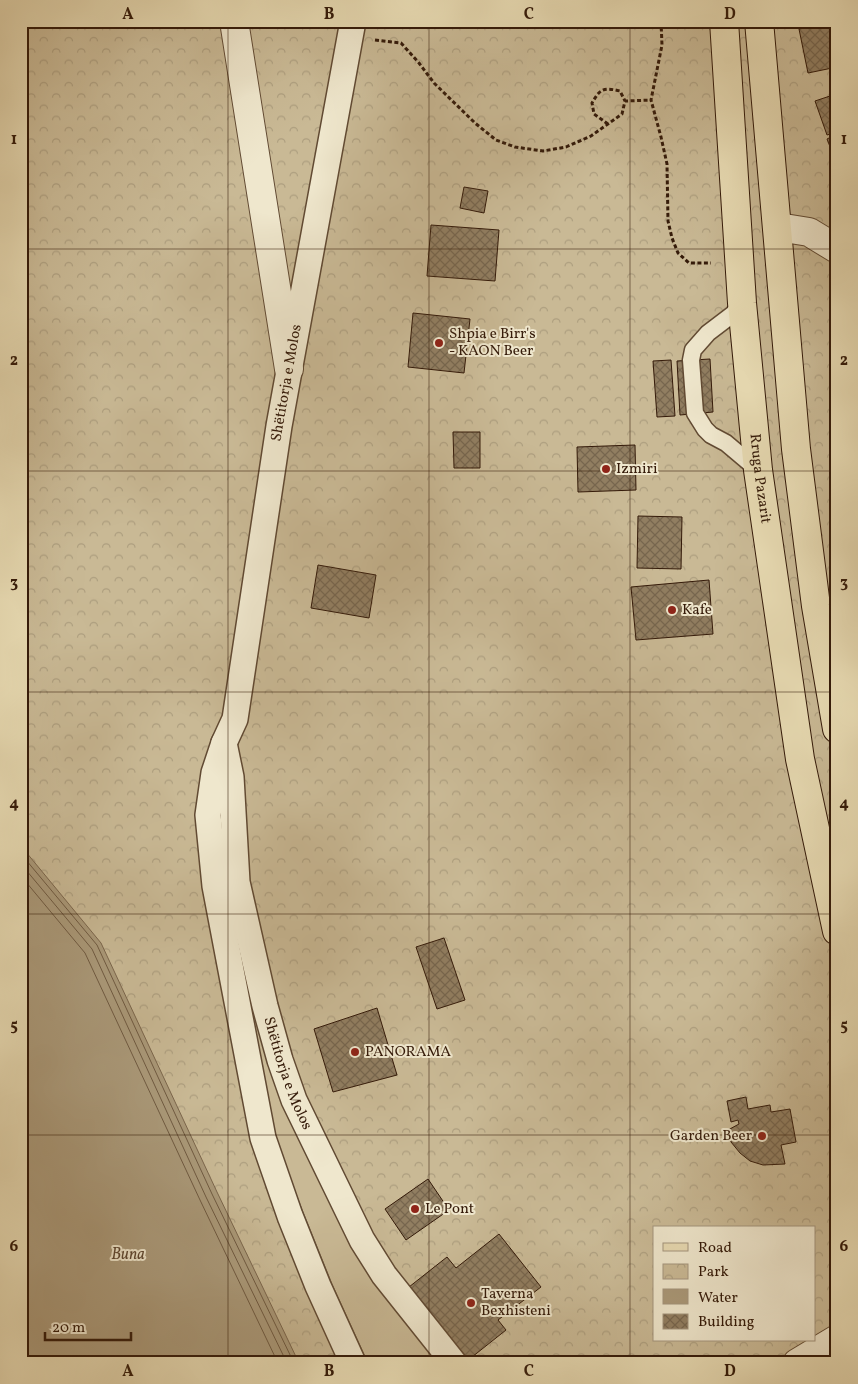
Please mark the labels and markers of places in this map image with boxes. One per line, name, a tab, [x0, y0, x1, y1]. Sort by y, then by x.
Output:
place label: Shpia e Birr's - KAON Beer	[449, 324, 536, 362]
marker: Shpia e Birr's - KAON Beer	[433, 337, 445, 349]
place label: Izmiri	[616, 459, 657, 480]
marker: Izmiri	[600, 463, 612, 475]
place label: Kafe	[682, 600, 712, 621]
marker: Kafe	[666, 604, 678, 616]
place label: PANORAMA	[365, 1042, 451, 1063]
marker: PANORAMA	[349, 1046, 361, 1058]
place label: Garden Beer	[670, 1126, 752, 1147]
marker: Garden Beer	[756, 1130, 768, 1142]
place label: Le Pont	[425, 1199, 474, 1220]
marker: Le Pont	[409, 1203, 421, 1215]
place label: Taverna Bexhisteni	[481, 1284, 551, 1322]
marker: Taverna Bexhisteni	[465, 1297, 477, 1309]

